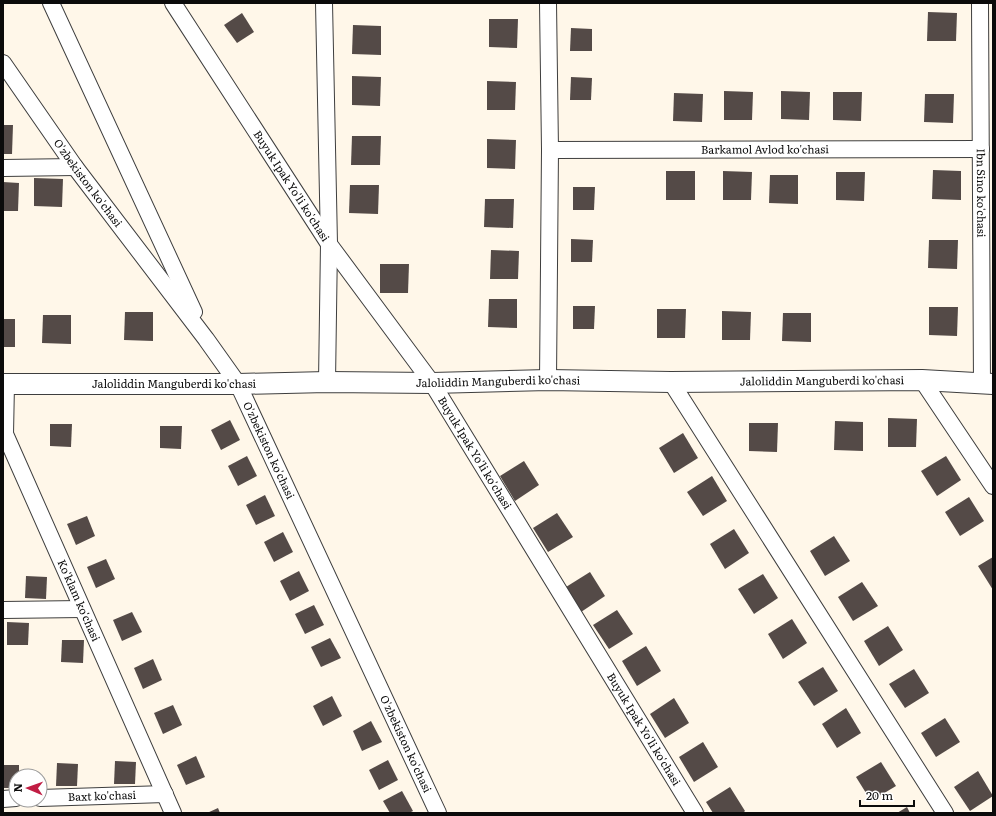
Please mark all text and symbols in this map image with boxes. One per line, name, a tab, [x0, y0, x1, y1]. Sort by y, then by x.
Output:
street label: Buyuk Ipak Yo'li ko'chasi	[250, 127, 334, 244]
street label: O'zbekiston ko'chasi	[51, 135, 127, 230]
street label: Barkamol Avlod ko'chasi	[701, 140, 829, 157]
street label: Ibn Sino ko'chasi	[974, 149, 990, 238]
street label: Jaloliddin Manguberdi ko'chasi	[416, 371, 581, 390]
street label: Jaloliddin Manguberdi ko'chasi	[740, 371, 905, 388]
street label: Jaloliddin Manguberdi ko'chasi	[92, 375, 257, 391]
street label: Buyuk Ipak Yo'li ko'chasi	[435, 393, 516, 512]
street label: O'zbekiston ko'chasi	[240, 398, 300, 502]
street label: Ko'klam ko'chasi	[55, 556, 105, 644]
street label: Buyuk Ipak Yo'li ko'chasi	[604, 669, 685, 788]
street label: O'zbekiston ko'chasi	[377, 692, 436, 795]
north arrow	[8, 768, 48, 808]
scale bar	[860, 782, 914, 808]
text: N	[9, 783, 25, 793]
street label: Baxt ko'chasi	[68, 786, 137, 804]
text: 20 m	[866, 786, 893, 804]

